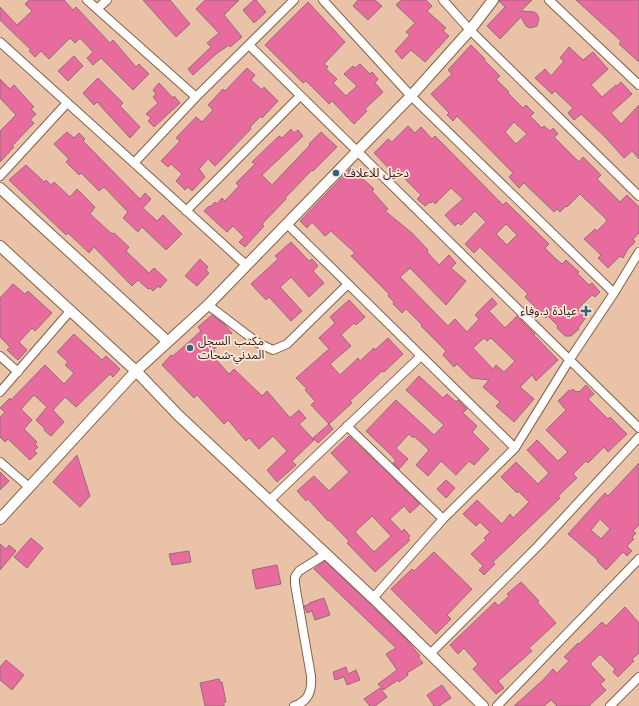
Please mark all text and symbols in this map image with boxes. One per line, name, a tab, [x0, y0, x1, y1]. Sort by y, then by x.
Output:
place label: دخيل للاعلاف	[344, 164, 409, 182]
marker: دخيل للاعلاف	[331, 168, 341, 178]
place label: عيادة د.وفاء	[520, 302, 577, 320]
marker: عيادة د.وفاء	[580, 305, 592, 317]
place label: مكتب السجل المدني-شحات	[198, 332, 264, 365]
marker: مكتب السجل المدني-شحات	[185, 343, 195, 353]

